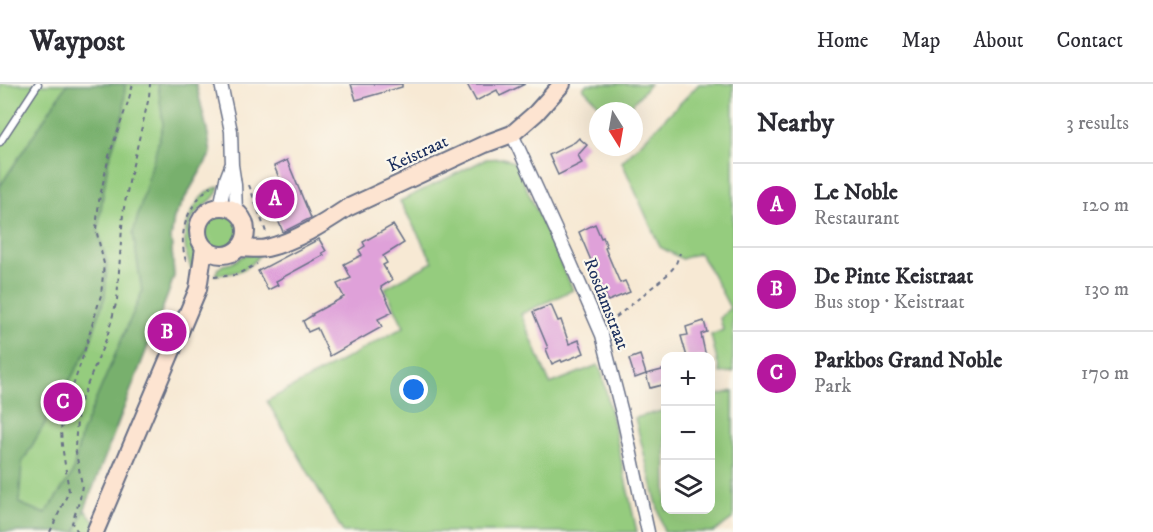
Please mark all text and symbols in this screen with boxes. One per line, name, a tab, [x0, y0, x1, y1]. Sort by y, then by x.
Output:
text: Waypost	[30, 24, 125, 59]
text: Home	[817, 28, 869, 54]
text: Map	[902, 28, 940, 54]
text: About	[973, 28, 1024, 54]
text: Contact	[1057, 28, 1123, 54]
north arrow	[589, 102, 643, 156]
text: Nearby	[757, 107, 834, 140]
text: 3 results	[1066, 111, 1129, 136]
street label: Keistraat	[384, 130, 452, 178]
pin: A	[256, 176, 294, 222]
text: Le Noble	[814, 179, 898, 206]
text: A	[770, 193, 783, 218]
text: 120 m	[1082, 193, 1129, 218]
text: Restaurant	[814, 206, 899, 231]
street label: Rosdamstraat	[578, 255, 634, 353]
text: De Pinte Keistraat	[814, 263, 973, 290]
text: B	[770, 277, 783, 302]
text: 130 m	[1084, 277, 1129, 302]
text: Bus stop · Keistraat	[814, 290, 965, 315]
pin: B	[148, 310, 186, 354]
text: Parkbos Grand Noble	[814, 347, 1002, 374]
map controls	[661, 352, 715, 514]
button: +	[661, 352, 715, 406]
text: C	[770, 361, 783, 386]
text: 170 m	[1081, 361, 1129, 386]
text: Park	[814, 374, 851, 399]
your location	[399, 375, 428, 404]
pin: C	[44, 380, 82, 424]
button: −	[661, 406, 715, 460]
button: layers	[661, 460, 715, 514]

